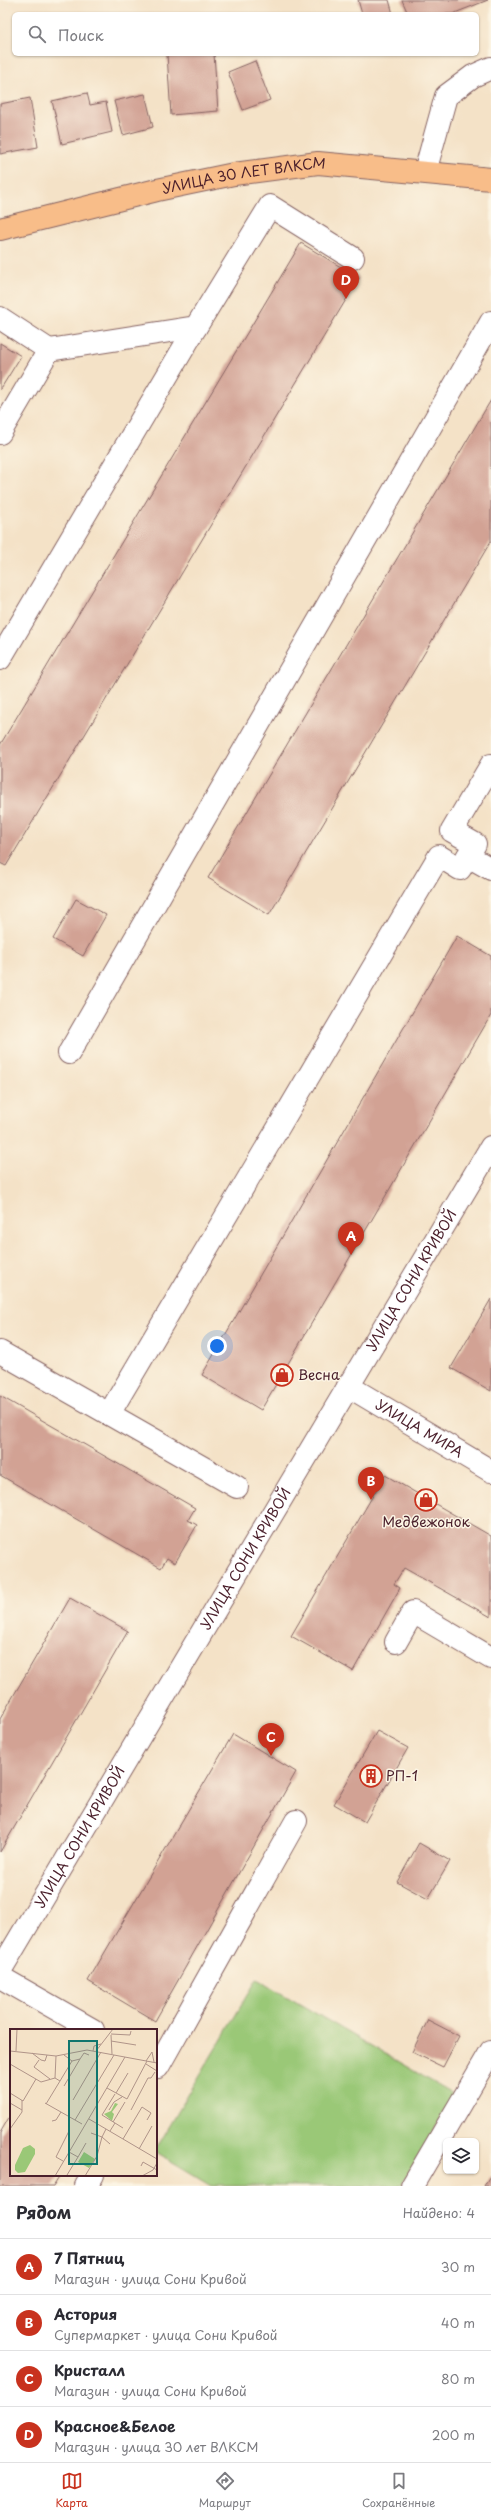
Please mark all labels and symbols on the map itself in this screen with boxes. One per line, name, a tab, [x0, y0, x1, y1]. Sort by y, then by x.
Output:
street label: УЛИЦА 30 ЛЕТ ВЛКСМ	[160, 152, 327, 199]
pin: D	[333, 266, 359, 299]
street label: УЛИЦА СОНИ КРИВОЙ	[361, 1205, 462, 1355]
pin: A	[338, 1222, 364, 1255]
your location	[207, 1336, 227, 1356]
shop icon: Весна	[269, 1362, 295, 1388]
place label: Весна	[298, 1364, 340, 1385]
street label: УЛИЦА МИРА	[372, 1394, 468, 1462]
pin: B	[358, 1467, 384, 1500]
street label: УЛИЦА СОНИ КРИВОЙ	[195, 1484, 296, 1633]
shop icon: Медвежонок	[413, 1487, 439, 1513]
place label: Медвежонок	[382, 1511, 471, 1532]
pin: C	[258, 1723, 284, 1756]
street label: УЛИЦА СОНИ КРИВОЙ	[29, 1762, 130, 1912]
building icon: РП-1	[358, 1763, 384, 1789]
place label: РП-1	[386, 1765, 418, 1786]
inset map	[10, 2029, 157, 2176]

